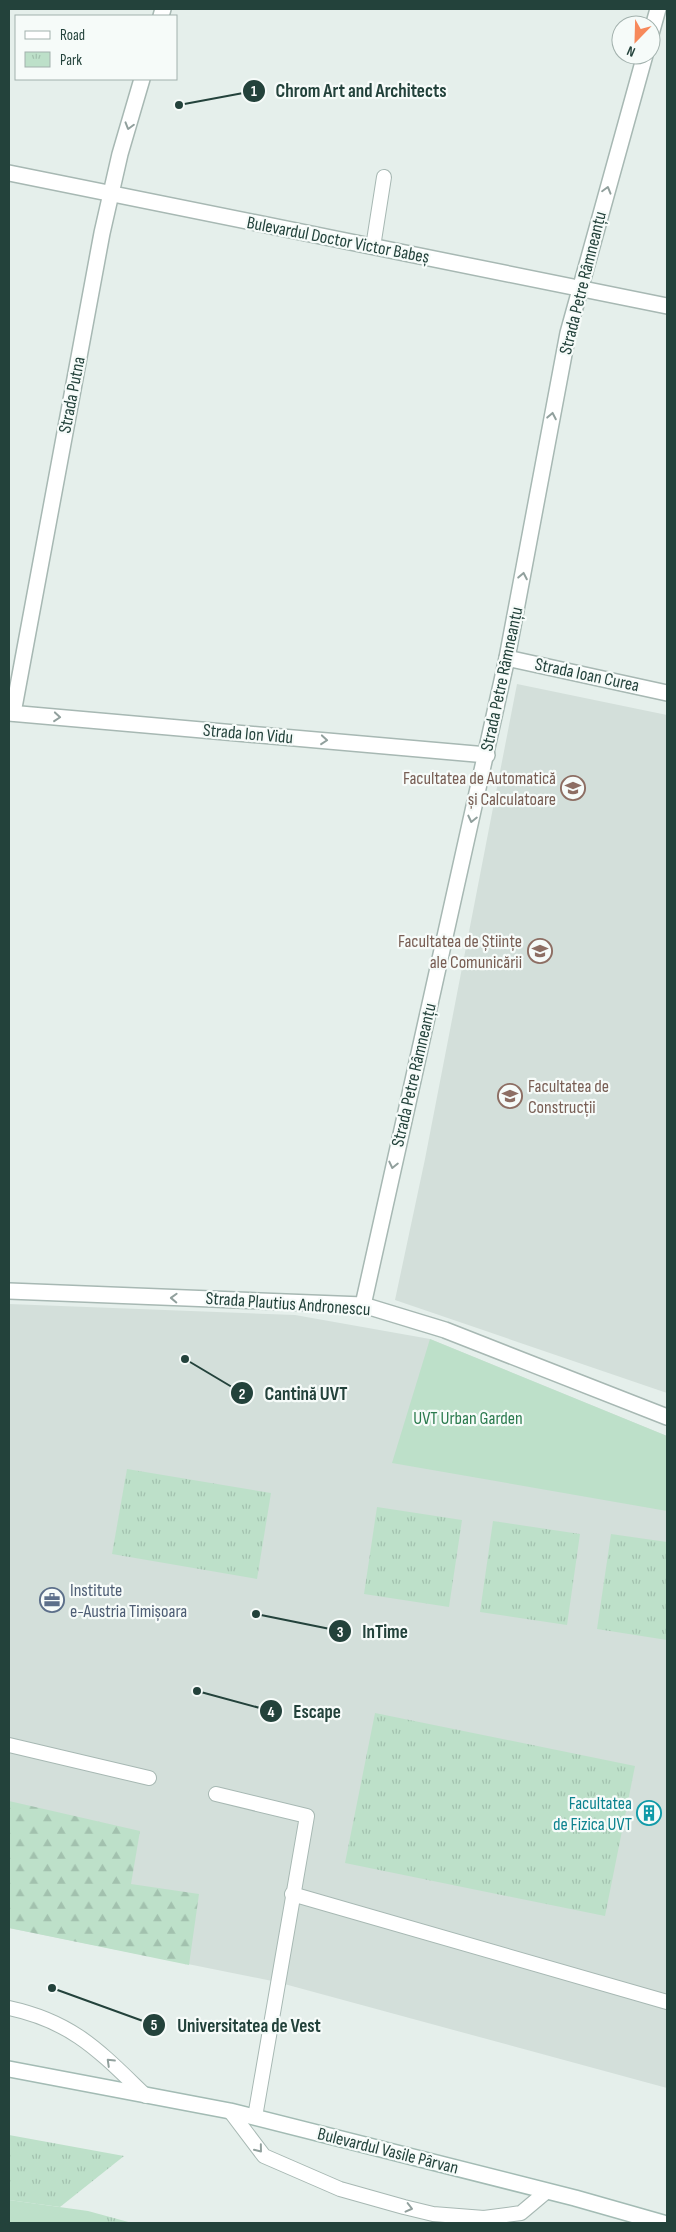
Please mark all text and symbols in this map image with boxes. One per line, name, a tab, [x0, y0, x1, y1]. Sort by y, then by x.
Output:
legend	[15, 15, 178, 80]
north arrow	[611, 15, 661, 65]
text: Road	[60, 26, 85, 45]
text: N	[624, 42, 638, 61]
text: Park	[60, 51, 82, 70]
callout: Chrom Art and Architects	[241, 74, 457, 108]
text: Chrom Art and Architects	[276, 80, 446, 103]
text: 1	[251, 82, 257, 101]
one-way arrow	[124, 121, 134, 129]
one-way arrow	[601, 187, 611, 195]
street label: Strada Petre Râmneanțu	[555, 209, 611, 357]
street label: Bulevardul Doctor Victor Babeș	[245, 212, 431, 268]
street label: Strada Putna	[54, 355, 90, 435]
one-way arrow	[547, 412, 557, 420]
one-way arrow	[517, 571, 527, 580]
street label: Strada Petre Râmneanțu	[476, 605, 528, 753]
street label: Strada Ioan Curea	[533, 654, 641, 696]
one-way arrow	[54, 711, 62, 722]
street label: Strada Ion Vidu	[202, 720, 294, 748]
one-way arrow	[320, 735, 328, 746]
place label: Facultatea de Automatică și Calculatoare	[403, 768, 556, 810]
school or university icon: Facultatea de Automatică și Calculatoare	[560, 775, 586, 801]
one-way arrow	[467, 815, 478, 824]
place label: Facultatea de Științe ale Comunicării	[398, 931, 522, 973]
school or university icon: Facultatea de Științe ale Comunicării	[527, 938, 553, 964]
street label: Strada Petre Râmneanțu	[387, 1001, 441, 1149]
place label: Facultatea de Construcții	[528, 1076, 609, 1118]
school or university icon: Facultatea de Construcții	[497, 1083, 523, 1109]
one-way arrow	[388, 1161, 399, 1170]
street label: Strada Plautius Andronescu	[205, 1288, 371, 1320]
one-way arrow	[170, 1292, 178, 1303]
callout: Cantină UVT	[230, 1376, 358, 1410]
text: Cantină UVT	[265, 1383, 347, 1406]
text: 2	[239, 1385, 245, 1404]
park label: UVT Urban Garden	[413, 1408, 523, 1429]
place label: Institute e-Austria Timișoara	[70, 1580, 187, 1622]
office icon: Institute e-Austria Timișoara	[39, 1587, 65, 1613]
callout: InTime	[327, 1614, 418, 1648]
text: InTime	[362, 1621, 408, 1644]
text: 3	[337, 1623, 344, 1642]
callout: Escape	[259, 1694, 351, 1728]
text: Escape	[293, 1701, 341, 1724]
text: 4	[268, 1703, 275, 1722]
place label: Facultatea de Fizica UVT	[553, 1793, 632, 1835]
building icon: Facultatea de Fizica UVT	[636, 1800, 662, 1826]
callout: Universitatea de Vest	[142, 2008, 330, 2042]
text: Universitatea de Vest	[177, 2015, 321, 2038]
text: 5	[151, 2016, 158, 2035]
one-way arrow	[107, 2059, 116, 2068]
street label: Bulevardul Vasile Pârvan	[315, 2123, 461, 2179]
one-way arrow	[254, 2144, 263, 2153]
one-way arrow	[404, 2202, 413, 2213]

